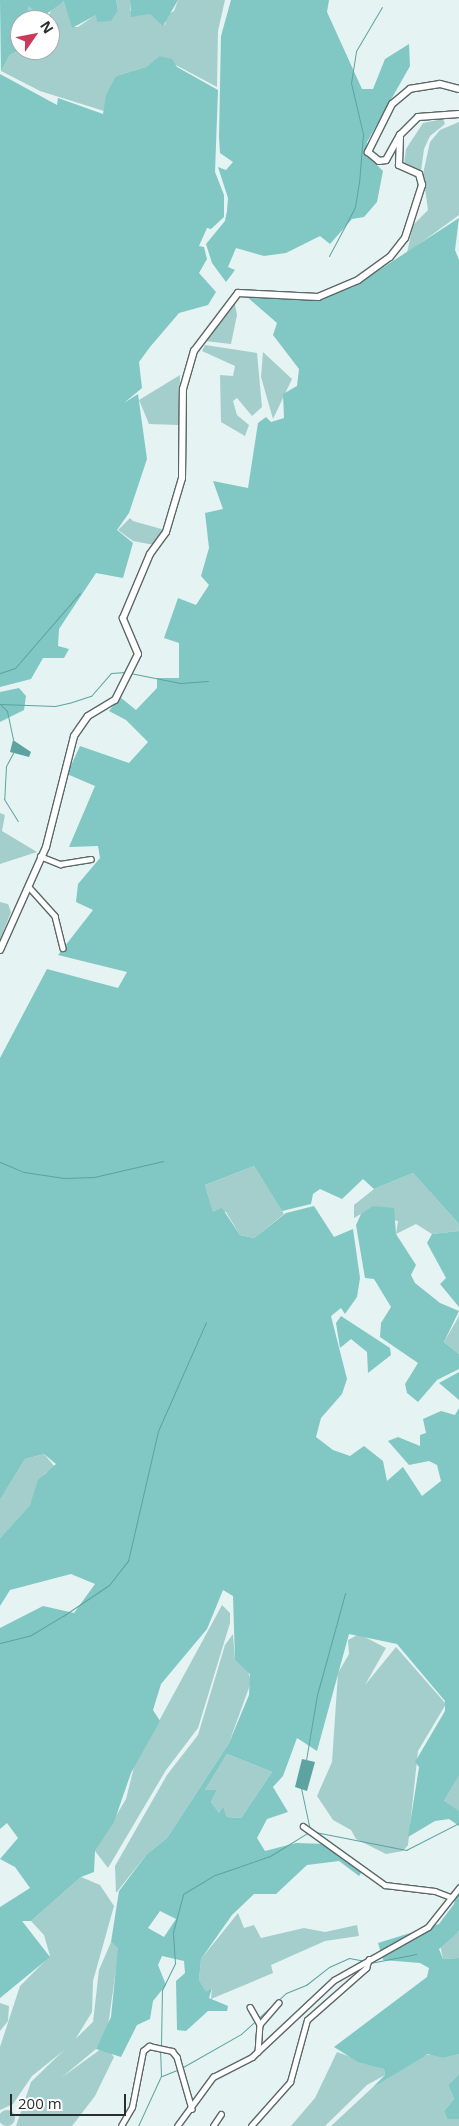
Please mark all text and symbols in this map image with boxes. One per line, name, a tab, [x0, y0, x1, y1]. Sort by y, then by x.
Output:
north arrow	[10, 10, 60, 60]
text: N	[36, 17, 58, 37]
scale bar	[12, 2084, 129, 2116]
text: 200 m	[18, 2093, 62, 2113]

